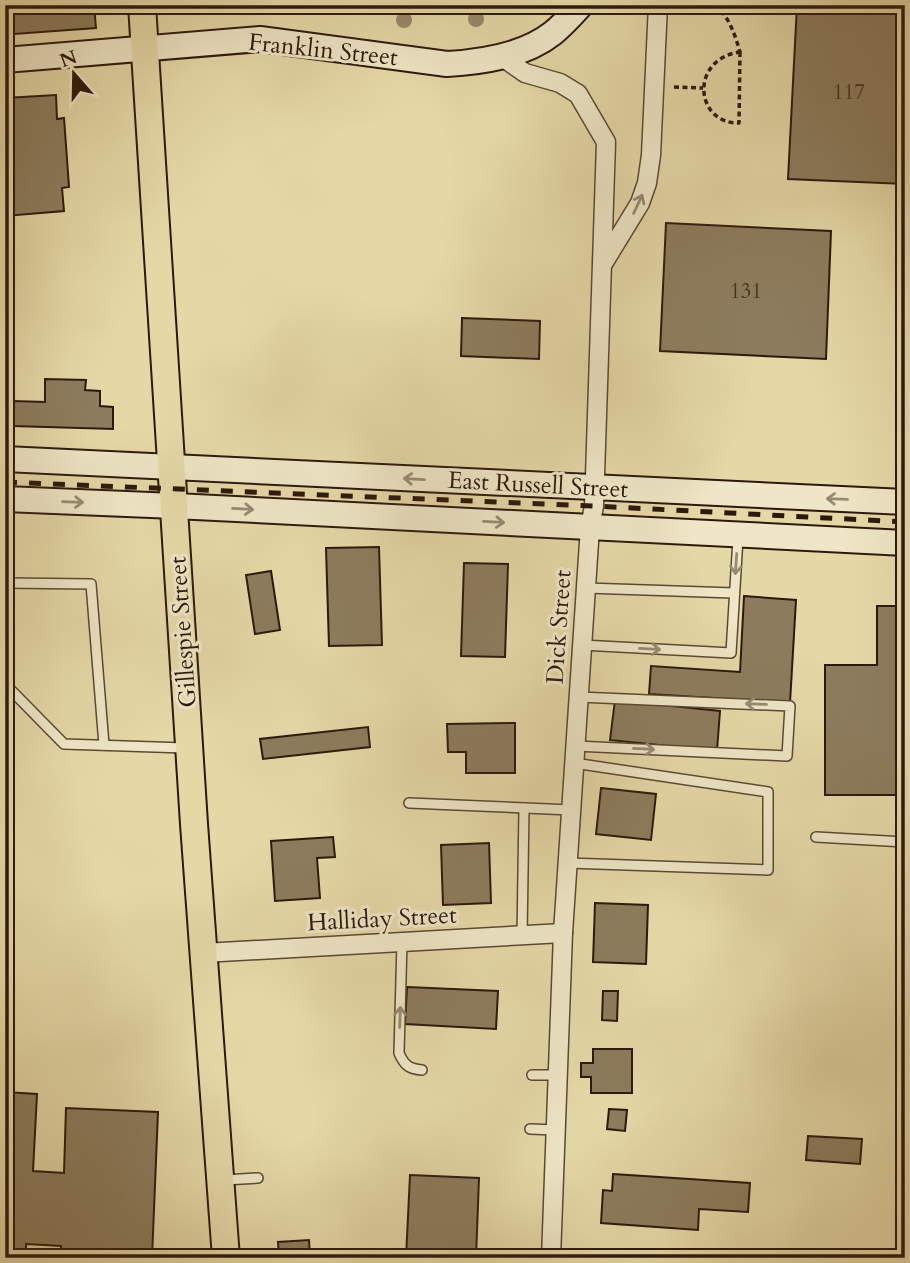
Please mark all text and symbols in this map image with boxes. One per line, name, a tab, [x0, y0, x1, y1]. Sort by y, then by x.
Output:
street label: Franklin Street	[247, 26, 400, 74]
north arrow	[38, 38, 108, 108]
text: N	[56, 44, 81, 74]
house number: 117	[833, 78, 865, 107]
one-way arrow	[632, 194, 645, 215]
house number: 131	[730, 277, 762, 306]
street label: East Russell Street	[447, 464, 629, 506]
one-way arrow	[402, 472, 425, 485]
one-way arrow	[825, 493, 848, 506]
one-way arrow	[62, 496, 85, 509]
one-way arrow	[231, 503, 254, 516]
one-way arrow	[483, 516, 506, 529]
one-way arrow	[729, 552, 742, 575]
street label: Gillespie Street	[161, 555, 205, 709]
street label: Dick Street	[539, 568, 579, 685]
one-way arrow	[638, 642, 661, 655]
one-way arrow	[745, 698, 768, 711]
one-way arrow	[632, 743, 655, 756]
street label: Halliday Street	[307, 899, 458, 939]
one-way arrow	[393, 1006, 406, 1029]

